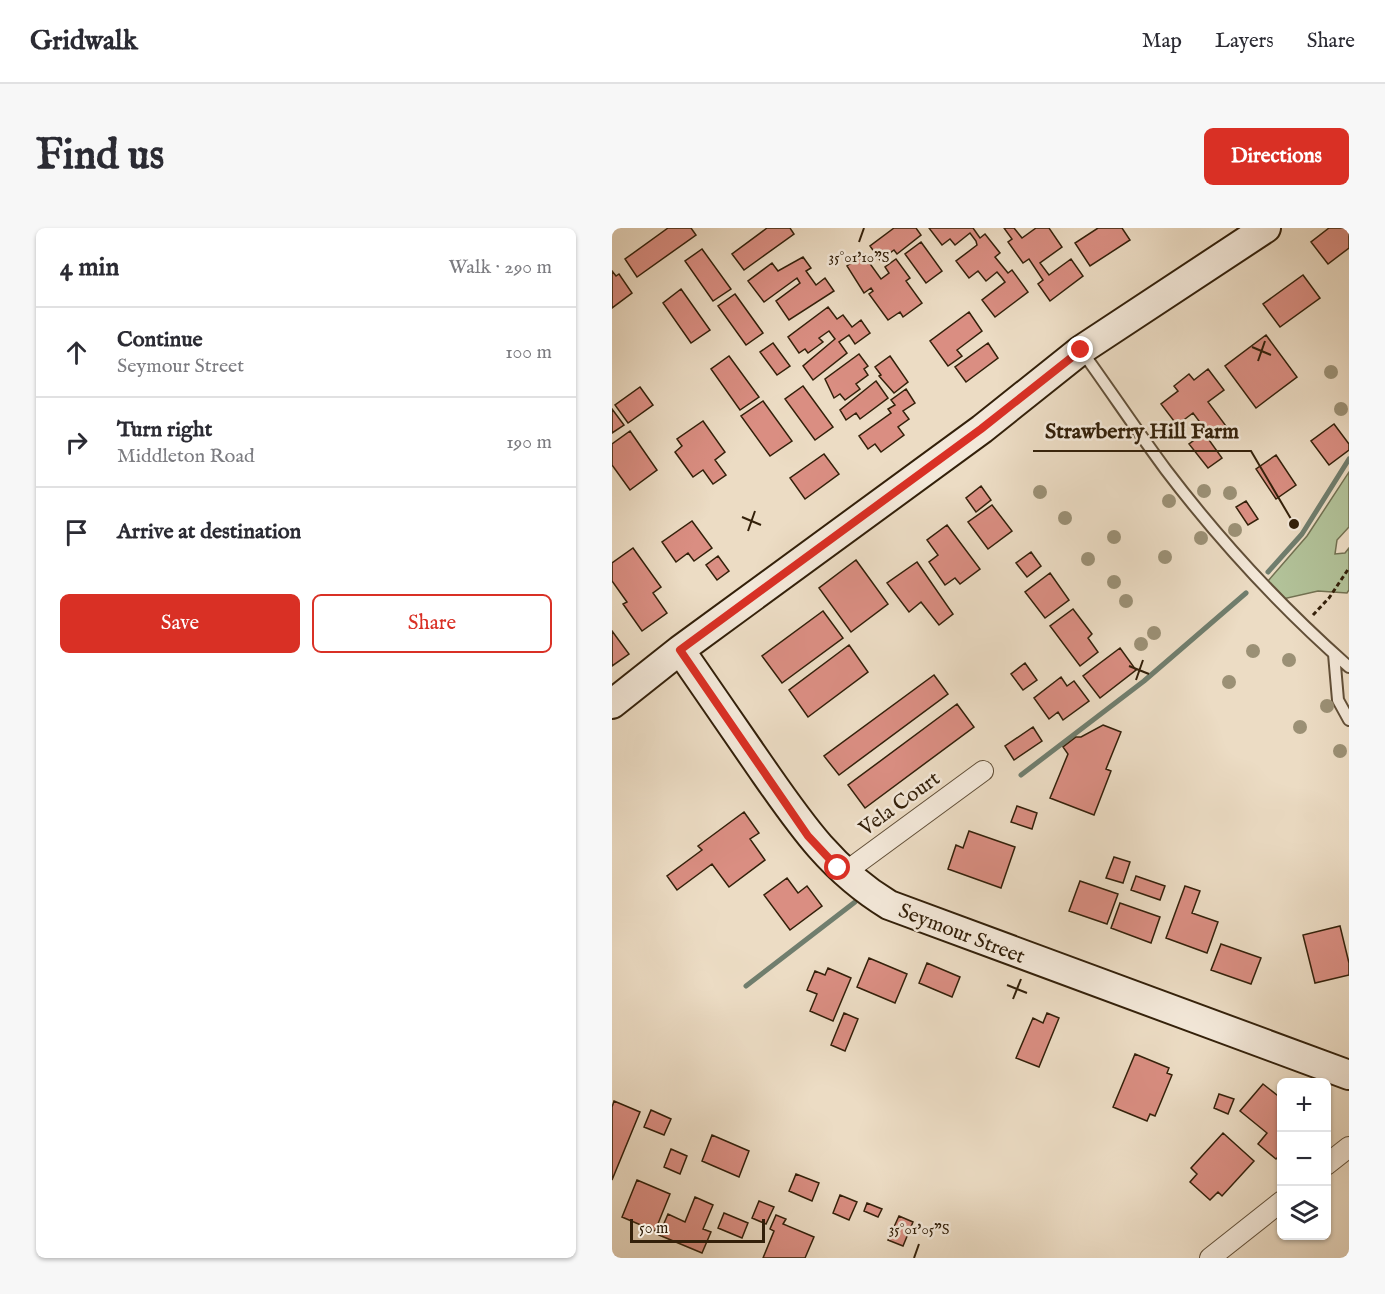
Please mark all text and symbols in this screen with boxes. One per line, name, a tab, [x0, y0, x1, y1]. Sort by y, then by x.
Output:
text: Gridwalk	[30, 24, 138, 59]
text: Map	[1142, 28, 1182, 55]
text: Layers	[1215, 28, 1274, 55]
text: Share	[1307, 28, 1355, 55]
button: Directions	[1204, 128, 1349, 185]
text: Find us	[36, 130, 164, 183]
text: 35°01'10"S	[829, 248, 889, 267]
text: 4 min	[60, 251, 119, 284]
text: Walk · 290 m	[448, 255, 552, 280]
text: Continue	[117, 326, 203, 354]
icon: ahead	[60, 336, 93, 369]
route end	[1067, 336, 1093, 362]
text: 100 m	[505, 340, 552, 365]
text: Seymour Street	[117, 354, 244, 379]
callout: Strawberry Hill Farm	[1033, 411, 1251, 451]
text: Turn right	[117, 416, 212, 444]
text: Strawberry Hill Farm	[1045, 418, 1239, 446]
icon: right	[60, 426, 93, 459]
text: 190 m	[506, 430, 552, 455]
text: Middleton Road	[117, 444, 255, 469]
icon: arrive	[60, 516, 93, 549]
text: Arrive at destination	[117, 518, 301, 546]
button: Save	[60, 594, 300, 653]
button: Share	[312, 594, 552, 653]
street label: Vela Court	[853, 766, 946, 843]
route start	[824, 854, 850, 880]
street label: Seymour Street	[894, 898, 1029, 971]
map controls	[1277, 1078, 1331, 1240]
button: +	[1277, 1078, 1331, 1132]
button: −	[1277, 1132, 1331, 1186]
button: layers	[1277, 1186, 1331, 1240]
scale bar	[630, 1216, 765, 1244]
text: 50 m	[639, 1219, 668, 1239]
text: 35°01'05"S	[889, 1220, 949, 1239]

